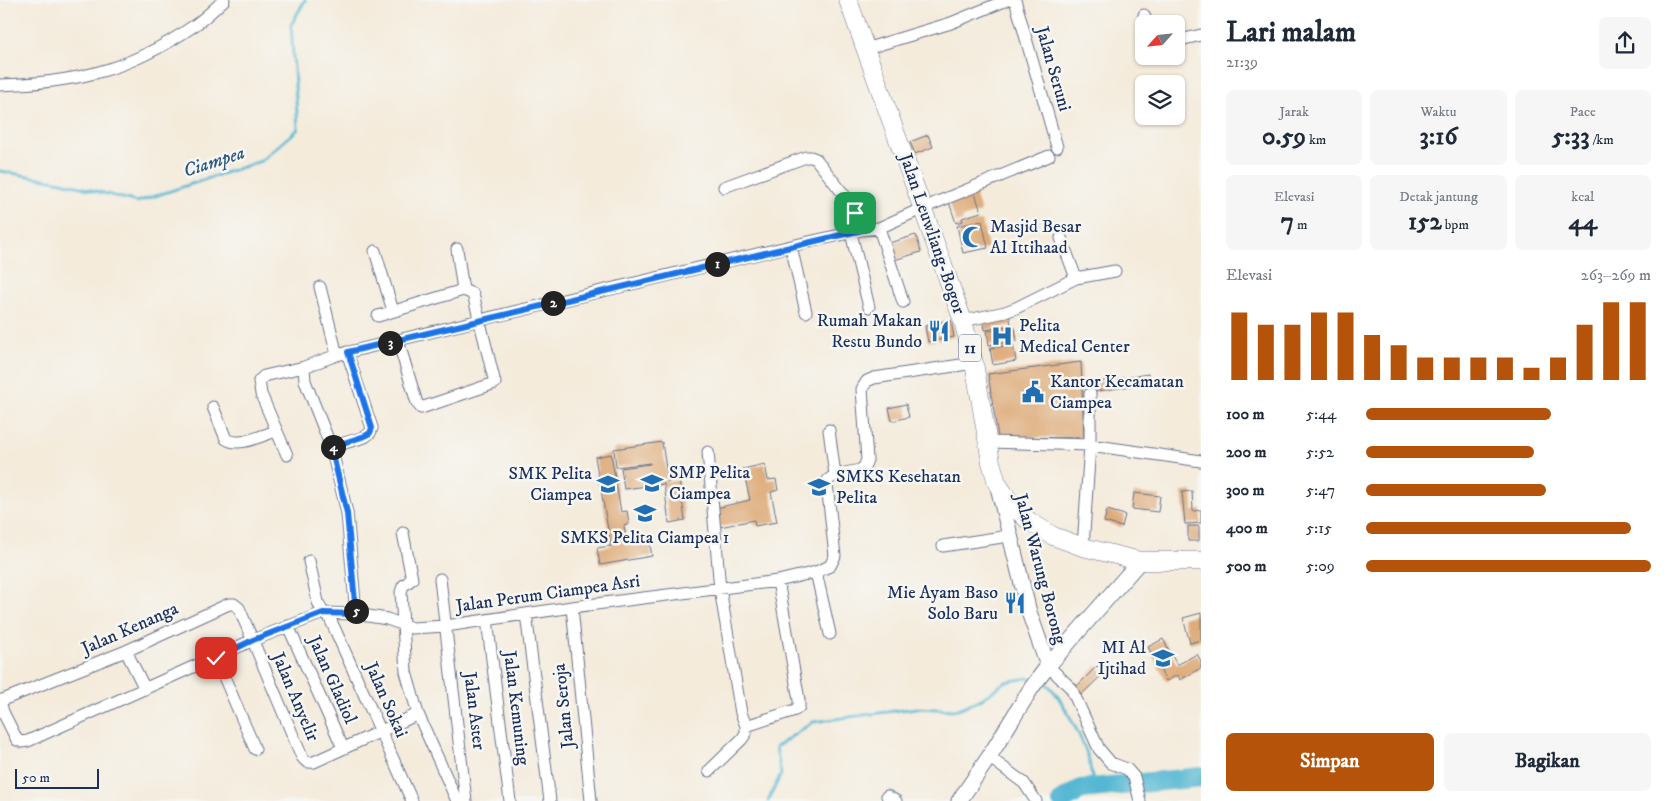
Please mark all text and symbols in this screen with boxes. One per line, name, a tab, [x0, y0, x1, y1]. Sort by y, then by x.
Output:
north arrow	[1135, 15, 1185, 65]
map controls	[1135, 15, 1185, 125]
text: Lari malam	[1226, 15, 1356, 50]
button: share	[1599, 17, 1651, 69]
street label: Jalan Seruni	[1030, 22, 1076, 114]
text: 21:39	[1226, 52, 1258, 72]
button: layers	[1135, 75, 1185, 125]
text: Jarak	[1279, 103, 1309, 121]
text: Waktu	[1420, 103, 1457, 121]
text: Pace	[1570, 103, 1596, 121]
text: 0.59	[1262, 121, 1306, 152]
text: 3:16	[1420, 121, 1457, 152]
text: 5:33	[1552, 121, 1589, 152]
text: km	[1306, 131, 1326, 149]
text: /km	[1589, 131, 1614, 149]
water label: Ciampea	[180, 141, 248, 184]
street label: Jalan Leuwliang-Bogor	[894, 149, 970, 318]
text: Elevasi	[1274, 188, 1314, 206]
text: Detak jantung	[1399, 188, 1478, 206]
text: kcal	[1571, 188, 1594, 206]
pin	[834, 192, 876, 234]
icon: arrive	[841, 199, 869, 227]
text: 7	[1281, 206, 1294, 237]
text: 152	[1408, 206, 1442, 237]
text: 44	[1568, 206, 1597, 237]
place label: Masjid Besar Al Ittihaad	[990, 216, 1081, 259]
text: m	[1294, 216, 1308, 234]
text: bpm	[1442, 216, 1469, 234]
mosque icon: Masjid Besar Al Ittihaad	[960, 224, 986, 250]
pin: 1	[704, 252, 730, 276]
text: 1	[715, 255, 720, 273]
text: Elevasi	[1226, 265, 1272, 285]
text: 263–269 m	[1581, 265, 1651, 285]
pin: 2	[540, 290, 566, 316]
text: 2	[550, 294, 557, 312]
place label: Rumah Makan Restu Bundo	[817, 310, 923, 353]
place label: Pelita Medical Center	[1019, 315, 1130, 358]
restaurant icon: Rumah Makan Restu Bundo	[926, 318, 952, 344]
hospital icon: Pelita Medical Center	[989, 323, 1015, 349]
pin: 3	[378, 330, 402, 356]
text: 3	[388, 334, 393, 352]
road number: 11	[959, 334, 981, 362]
place label: Kantor Kecamatan Ciampea	[1050, 371, 1185, 414]
public building icon: Kantor Kecamatan Ciampea	[1020, 379, 1046, 405]
text: 100 m	[1226, 404, 1265, 424]
text: 5:44	[1306, 404, 1337, 424]
pin: 4	[320, 434, 346, 460]
text: 4	[329, 438, 338, 456]
text: 200 m	[1226, 442, 1267, 462]
text: 5:52	[1306, 442, 1334, 462]
place label: SMP Pelita Ciampea	[669, 462, 751, 505]
place label: SMK Pelita Ciampea	[509, 463, 592, 506]
place label: SMKS Kesehatan Pelita	[836, 466, 962, 509]
school or university icon: SMP Pelita Ciampea	[639, 470, 665, 496]
school or university icon: SMK Pelita Ciampea	[595, 471, 621, 497]
school or university icon: SMKS Kesehatan Pelita	[806, 474, 832, 500]
text: 300 m	[1226, 480, 1265, 500]
text: 5:47	[1306, 480, 1335, 500]
street label: Jalan Warung Borong	[1009, 489, 1071, 647]
school or university icon: SMKS Pelita Ciampea 1	[632, 500, 658, 526]
text: 400 m	[1226, 518, 1268, 538]
text: 5:15	[1306, 518, 1332, 538]
place label: SMKS Pelita Ciampea 1	[561, 527, 729, 549]
text: 500 m	[1226, 556, 1267, 576]
text: 5:09	[1306, 556, 1335, 576]
street label: Jalan Perum Ciampea Asri	[453, 570, 641, 618]
place label: Mie Ayam Baso Solo Baru	[887, 582, 998, 625]
restaurant icon: Mie Ayam Baso Solo Baru	[1002, 590, 1028, 616]
street label: Jalan Kenanga	[76, 598, 182, 661]
pin: 5	[344, 598, 368, 624]
text: 5	[353, 602, 360, 620]
street label: Jalan Gladiol	[302, 631, 361, 728]
pin	[195, 637, 237, 679]
place label: MI Al Ijtihad	[1098, 637, 1147, 680]
icon: check	[202, 644, 230, 672]
school or university icon: MI Al Ijtihad	[1150, 645, 1176, 671]
street label: Jalan Anyelir	[266, 647, 324, 745]
street label: Jalan Kemuning	[498, 648, 534, 767]
street label: Jalan Sokai	[359, 657, 412, 741]
street label: Jalan Seroja	[549, 662, 580, 751]
street label: Jalan Aster	[458, 669, 490, 751]
button: Simpan	[1226, 733, 1434, 791]
button: Bagikan	[1444, 733, 1651, 791]
scale bar	[15, 766, 99, 789]
text: 50 m	[22, 769, 50, 787]

